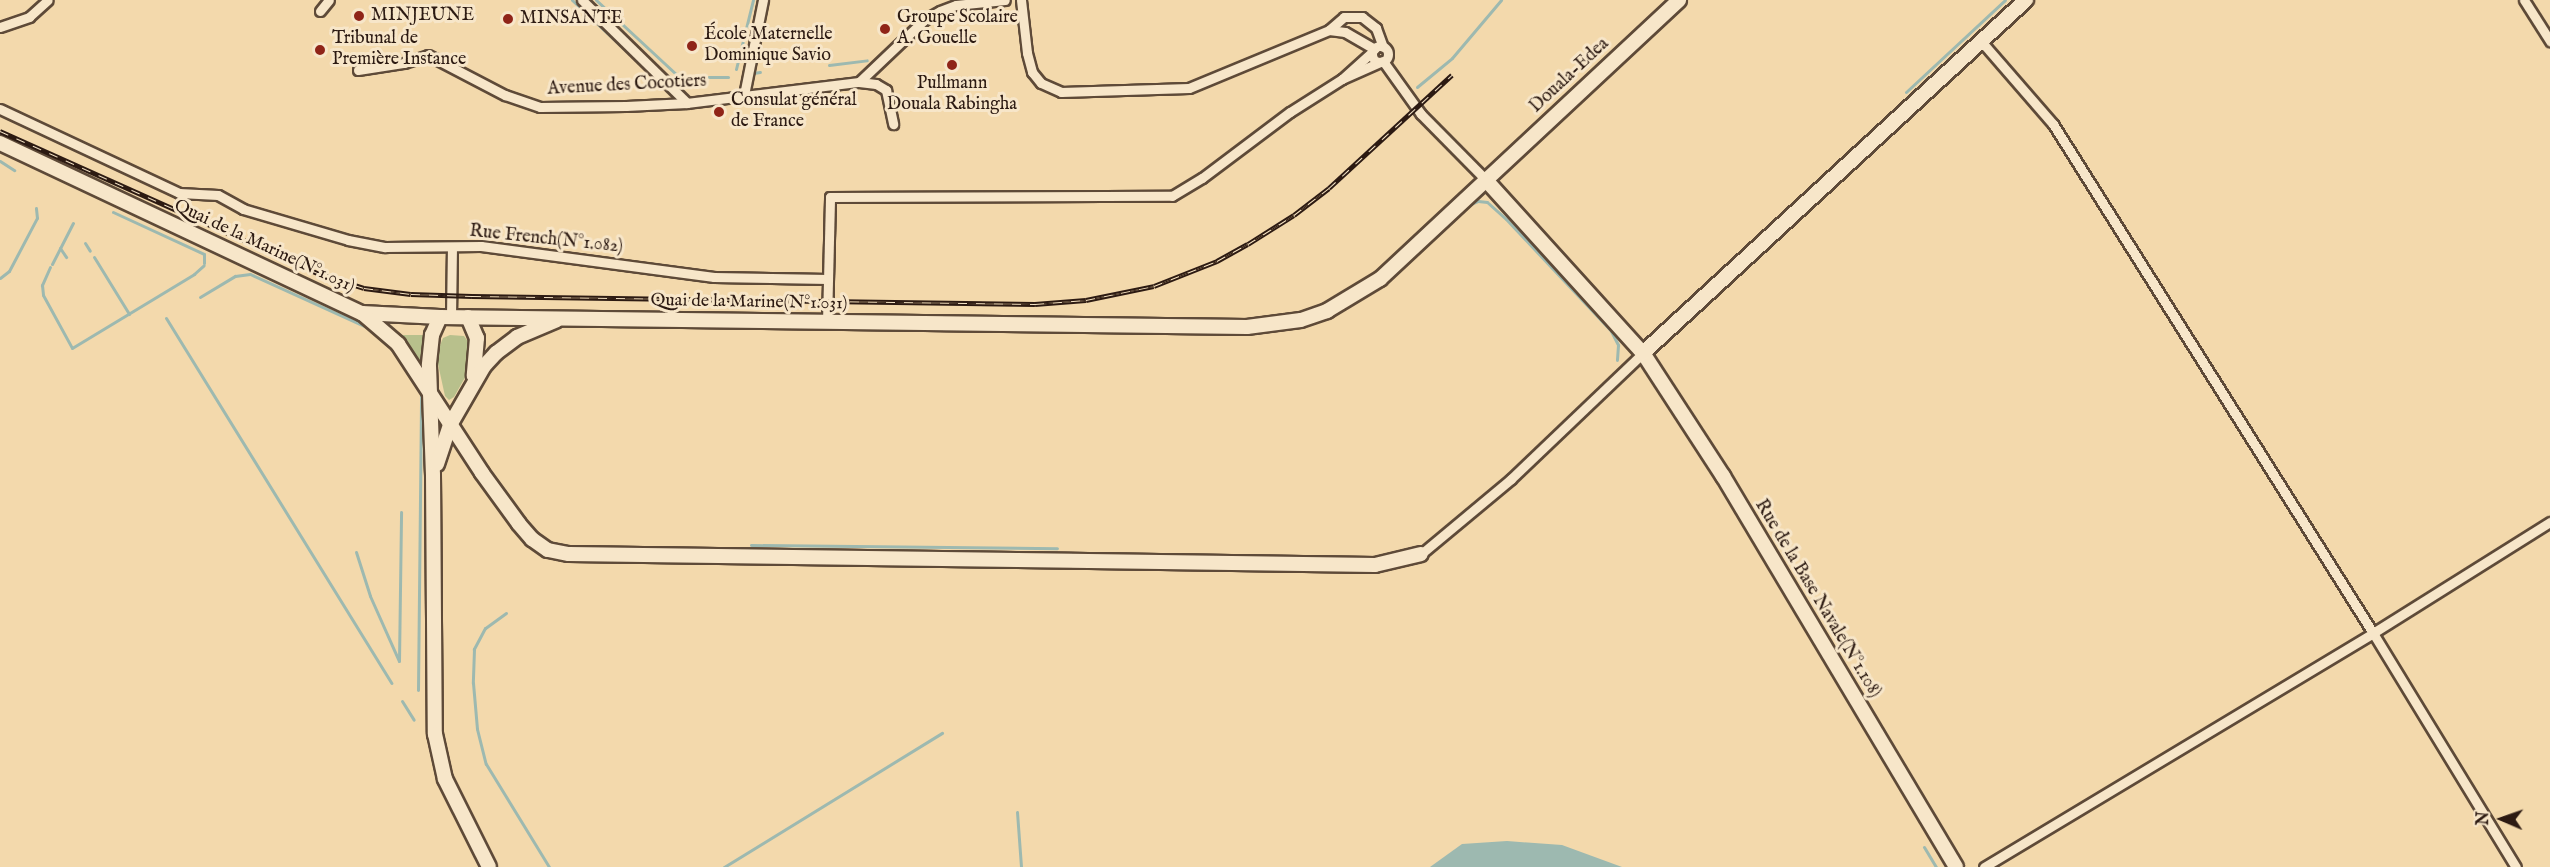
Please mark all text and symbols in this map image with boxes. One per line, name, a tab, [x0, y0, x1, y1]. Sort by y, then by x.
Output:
place label: MINJEUNE	[371, 5, 474, 27]
place label: MINSANTE	[520, 8, 623, 30]
place label: Groupe Scolaire A. Gouelle	[897, 8, 1018, 50]
marker: MINJEUNE	[352, 9, 366, 23]
marker: MINSANTE	[501, 12, 515, 26]
marker: Groupe Scolaire A. Gouelle	[878, 22, 892, 36]
place label: École Maternelle Dominique Savio	[704, 25, 833, 68]
place label: Tribunal de Première Instance	[332, 29, 466, 72]
street label: Douala-Edea	[1526, 34, 1614, 118]
marker: École Maternelle Dominique Savio	[685, 39, 699, 53]
marker: Tribunal de Première Instance	[313, 43, 327, 57]
marker: Pullmann Douala Rabingha	[945, 58, 959, 72]
street label: Avenue des Cocotiers	[547, 71, 707, 101]
place label: Pullmann Douala Rabingha	[887, 74, 1017, 116]
place label: Consulat général de France	[731, 91, 857, 134]
marker: Consulat général de France	[712, 105, 726, 119]
street label: Quai de la Marine(N°1.031)	[170, 196, 358, 298]
street label: Rue French(N°1.082)	[468, 221, 624, 259]
street label: Quai de la Marine(N°1.031)	[650, 290, 848, 316]
street label: Rue de la Base Navale(N°1.108)	[1749, 496, 1885, 702]
north arrow	[2472, 789, 2532, 849]
text: N	[2474, 811, 2494, 826]

